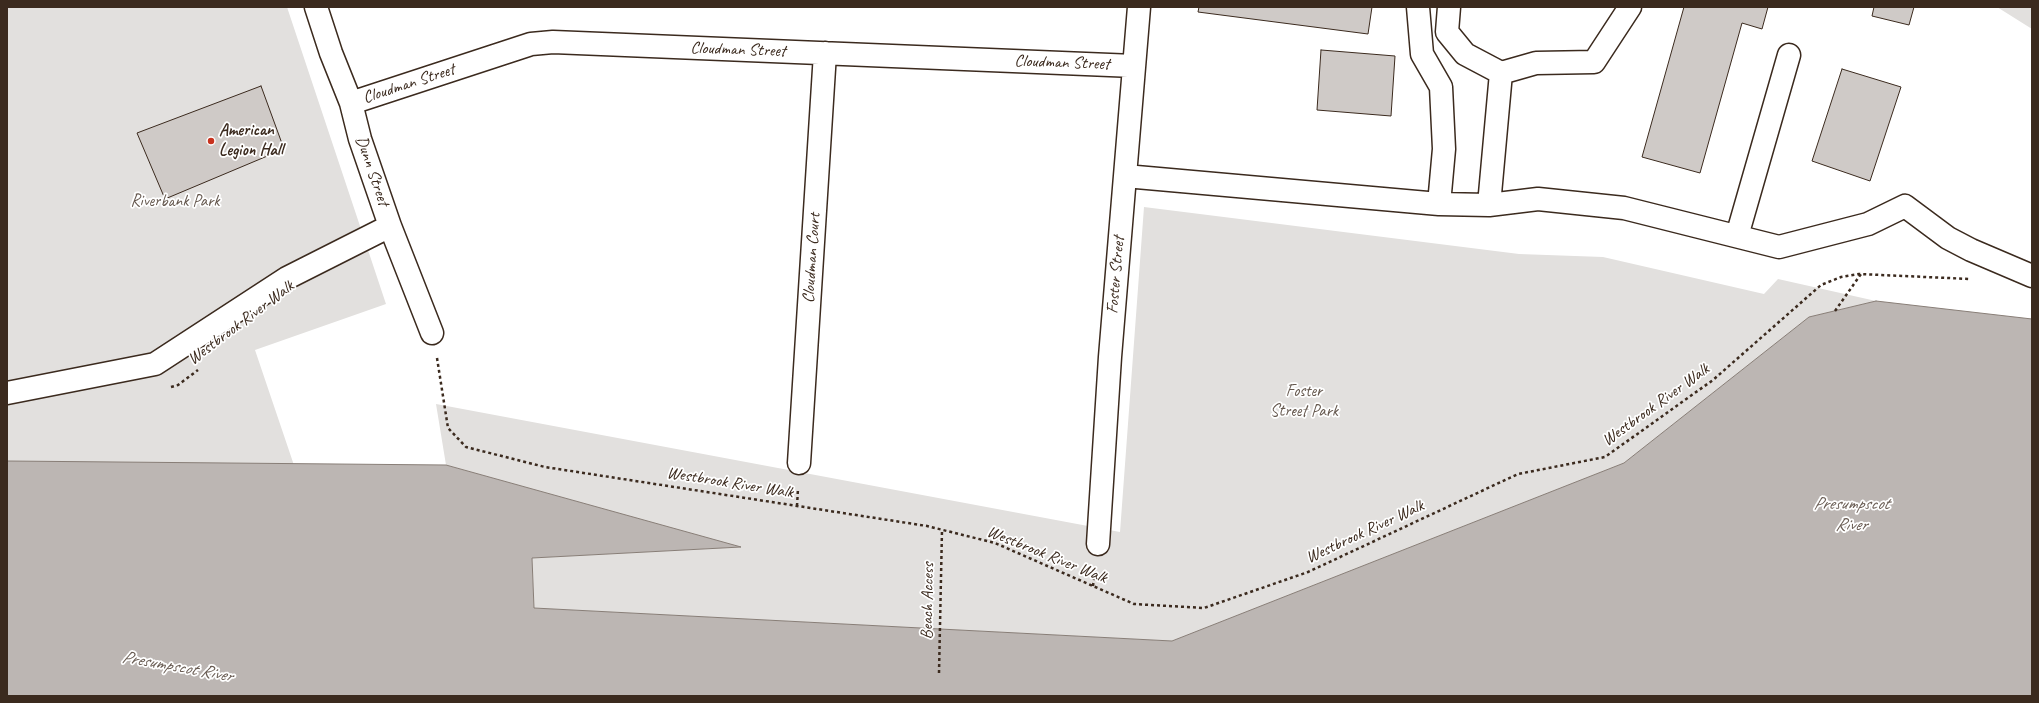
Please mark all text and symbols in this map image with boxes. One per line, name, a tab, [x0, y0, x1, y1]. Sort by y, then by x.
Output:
street label: Cloudman Street	[690, 38, 786, 62]
street label: Cloudman Street	[1014, 51, 1110, 75]
street label: Cloudman Street	[361, 60, 457, 108]
place label: American Legion Hall	[219, 121, 283, 161]
street label: Dunn Street	[351, 133, 393, 209]
marker: American Legion Hall	[206, 136, 216, 146]
park label: Riverbank Park	[130, 192, 220, 212]
street label: Cloudman Court	[799, 212, 825, 304]
street label: Foster Street	[1102, 235, 1130, 315]
street label: Westbrook River Walk	[184, 276, 298, 370]
street label: Westbrook River Walk	[1598, 359, 1714, 451]
park label: Foster Street Park	[1270, 382, 1338, 422]
street label: Westbrook River Walk	[665, 463, 795, 503]
water label: Presumpscot River	[1813, 493, 1889, 536]
street label: Westbrook River Walk	[1303, 496, 1427, 568]
street label: Westbrook River Walk	[984, 522, 1110, 588]
street label: Beach Access	[917, 562, 939, 640]
water label: Presumpscot River	[120, 647, 234, 687]

